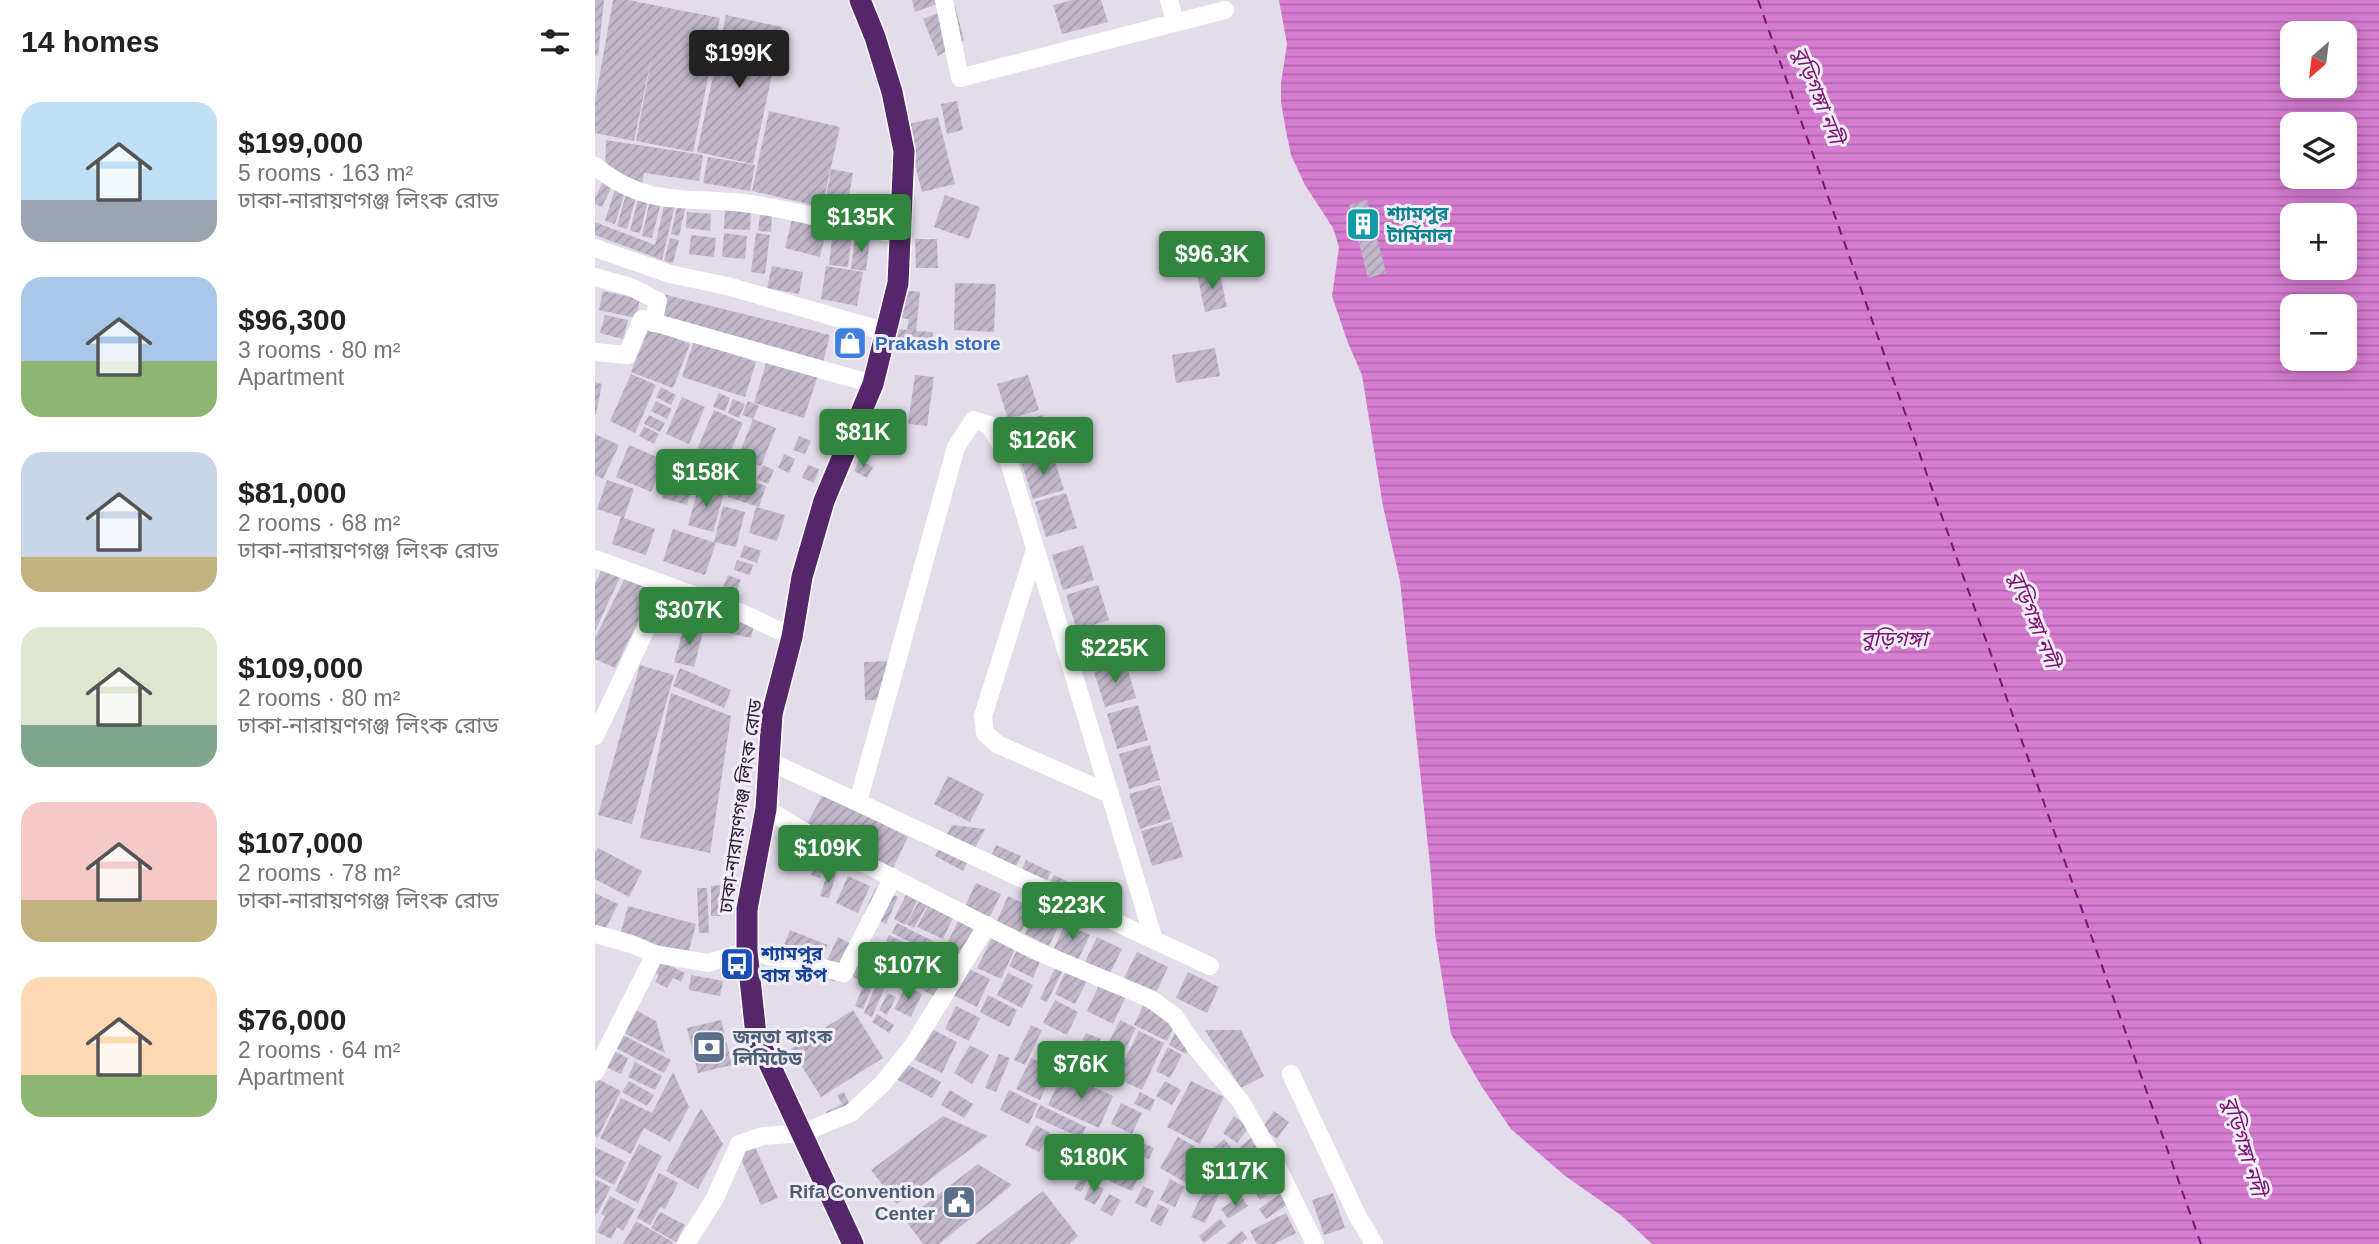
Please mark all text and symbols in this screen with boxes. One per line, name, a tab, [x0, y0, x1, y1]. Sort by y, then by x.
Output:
north arrow	[2280, 21, 2357, 98]
map controls	[2280, 21, 2357, 371]
icon: filters	[536, 23, 574, 61]
text: 14 homes	[21, 25, 159, 58]
pin: $199K	[690, 31, 788, 90]
text: $199K	[705, 40, 773, 66]
water label: বুড়িগঙ্গা নদী	[1788, 43, 1851, 151]
button: layers	[2280, 112, 2357, 189]
text: $199,000	[238, 126, 363, 159]
icon: home	[77, 130, 161, 214]
text: 5 rooms · 163 m²	[238, 160, 413, 186]
text: ঢাকা-নারায়ণগঞ্জ লিংক রোড	[238, 187, 499, 213]
pin: $135K	[812, 194, 910, 254]
place label: শ্যামপুর টার্মিনাল	[1386, 203, 1452, 246]
button: +	[2280, 203, 2357, 280]
text: $135K	[827, 204, 895, 230]
building icon: শ্যামপুর টার্মিনাল	[1344, 205, 1382, 243]
pin: $96.3K	[1155, 232, 1269, 291]
text: $96.3K	[1175, 241, 1249, 267]
button: −	[2280, 294, 2357, 371]
text: $96,300	[238, 303, 346, 336]
icon: home	[77, 305, 161, 389]
shop icon: Prakash store	[831, 324, 869, 362]
place label: Prakash store	[875, 333, 1001, 354]
text: 3 rooms · 80 m²	[238, 337, 400, 363]
text: Apartment	[238, 364, 344, 390]
pin: $81K	[822, 410, 904, 469]
pin: $126K	[994, 418, 1092, 477]
text: $81K	[836, 419, 890, 445]
text: $126K	[1009, 427, 1077, 453]
pin: $158K	[657, 449, 755, 509]
text: $158K	[672, 459, 740, 485]
text: $81,000	[238, 476, 346, 509]
icon: home	[77, 480, 161, 564]
text: 2 rooms · 68 m²	[238, 510, 400, 536]
text: ঢাকা-নারায়ণগঞ্জ লিংক রোড	[238, 537, 499, 563]
water label: বুড়িগঙ্গা নদী	[2004, 567, 2067, 675]
pin: $307K	[640, 588, 738, 647]
text: $307K	[655, 597, 723, 623]
pin: $225K	[1066, 626, 1164, 685]
water label: বুড়িগঙ্গা	[1861, 627, 1932, 651]
text: $225K	[1081, 635, 1149, 661]
text: $109,000	[238, 651, 363, 684]
icon: home	[77, 655, 161, 739]
text: 2 rooms · 80 m²	[238, 685, 400, 711]
street label: ঢাকা-নারায়ণগঞ্জ লিংক রোড	[714, 697, 766, 915]
text: ঢাকা-নারায়ণগঞ্জ লিংক রোড	[238, 712, 499, 738]
text: $107,000	[238, 826, 363, 859]
pin: $109K	[779, 826, 877, 885]
icon: home	[77, 830, 161, 914]
text: $109K	[794, 835, 862, 861]
text: 2 rooms · 78 m²	[238, 860, 400, 886]
pin: $223K	[1023, 883, 1121, 942]
text: ঢাকা-নারায়ণগঞ্জ লিংক রোড	[238, 887, 499, 913]
text: $223K	[1038, 892, 1106, 918]
pin: $107K	[859, 942, 957, 1002]
place label: শ্যামপুর বাস স্টপ	[760, 943, 828, 986]
bus stop icon: শ্যামপুর বাস স্টপ	[718, 945, 756, 983]
text: $107K	[874, 952, 942, 978]
text: $76,000	[238, 1003, 346, 1036]
icon: home	[77, 1005, 161, 1089]
place label: জনতা ব্যাংক লিমিটেড	[732, 1026, 833, 1069]
bank icon: জনতা ব্যাংক লিমিটেড	[690, 1028, 728, 1066]
text: 2 rooms · 64 m²	[238, 1037, 400, 1063]
pin: $76K	[1040, 1042, 1122, 1101]
text: $76K	[1054, 1051, 1108, 1077]
text: Apartment	[238, 1064, 344, 1090]
water label: বুড়িগঙ্গা নদী	[2218, 1093, 2273, 1203]
pin: $180K	[1045, 1134, 1143, 1194]
text: $180K	[1060, 1144, 1128, 1170]
pin: $117K	[1186, 1148, 1284, 1208]
text: $117K	[1202, 1158, 1268, 1184]
place label: Rifa Convention Center	[789, 1181, 936, 1224]
public building icon: Rifa Convention Center	[940, 1183, 978, 1221]

